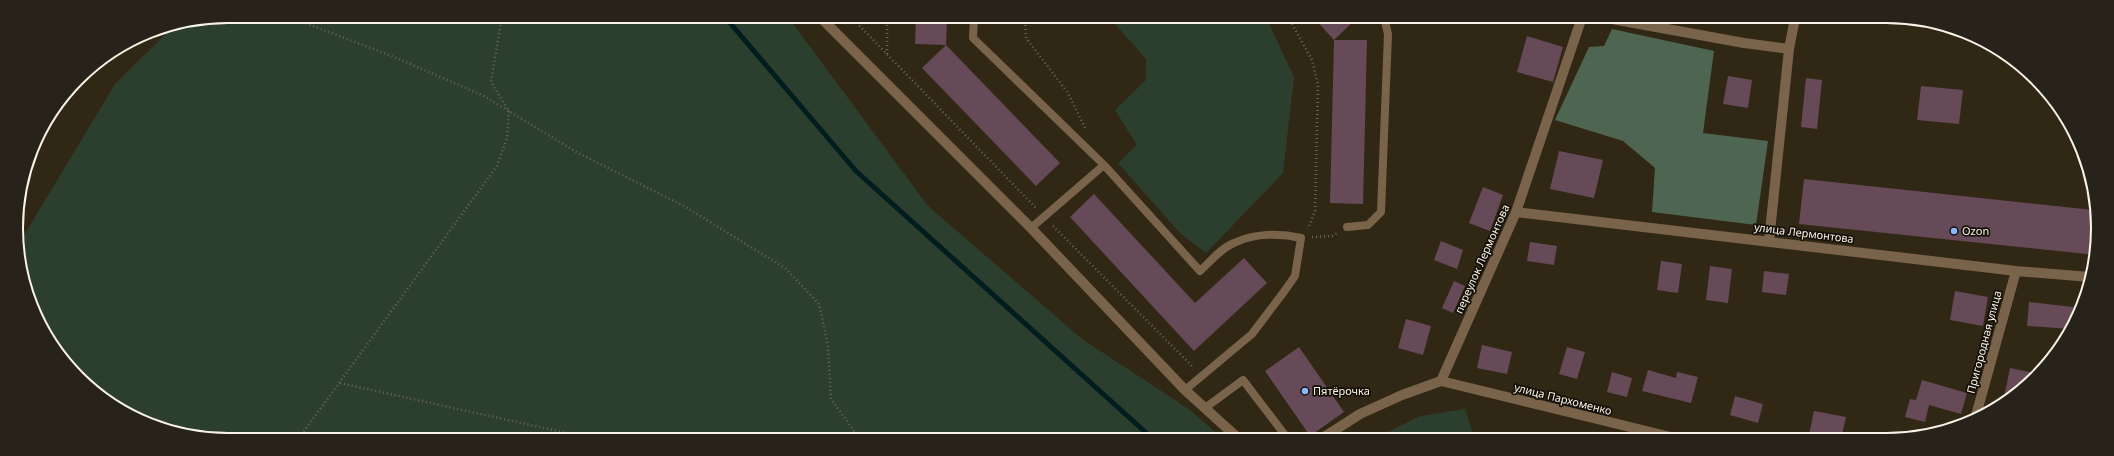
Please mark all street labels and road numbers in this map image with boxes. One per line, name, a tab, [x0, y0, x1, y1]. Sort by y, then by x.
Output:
street label: переулок Лермонтова	[1451, 202, 1512, 316]
street label: улица Лермонтова	[1753, 219, 1855, 246]
street label: Пригородная улица	[1963, 289, 2004, 395]
street label: улица Пархоменко	[1513, 379, 1613, 418]

